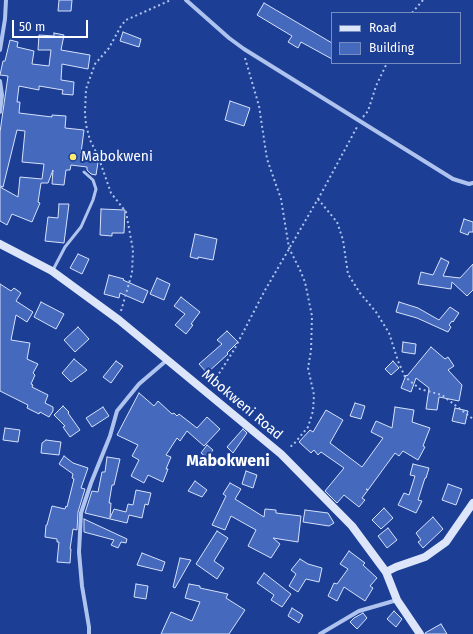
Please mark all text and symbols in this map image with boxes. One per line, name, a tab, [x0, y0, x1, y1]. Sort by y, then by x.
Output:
scale bar	[14, 12, 90, 38]
legend	[331, 12, 461, 64]
text: 50 m	[19, 20, 45, 34]
text: Road	[369, 21, 397, 35]
text: Building	[369, 41, 414, 55]
place label: Mabokweni	[81, 149, 153, 165]
marker: Mabokweni	[68, 152, 78, 162]
street label: Mbokweni Road	[198, 366, 286, 444]
district label: Mabokweni	[186, 452, 270, 472]

